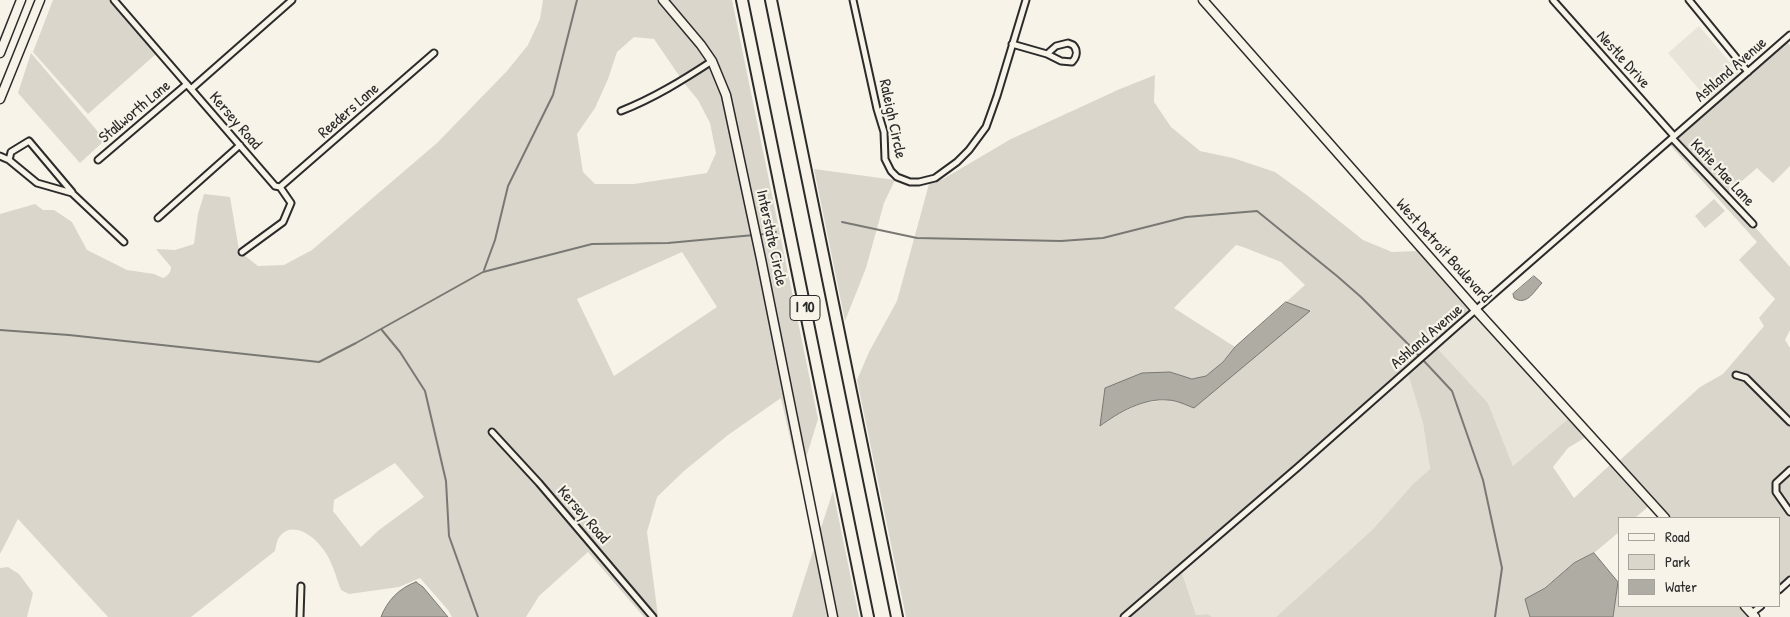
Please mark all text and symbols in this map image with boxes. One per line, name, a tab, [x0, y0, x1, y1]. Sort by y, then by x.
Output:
street label: Nestle Drive	[1592, 27, 1654, 93]
street label: Ashland Avenue	[1691, 34, 1771, 106]
street label: Stallworth Lane	[95, 76, 175, 148]
street label: Raleigh Circle	[874, 78, 910, 160]
street label: Reeders Lane	[315, 79, 383, 143]
street label: Kersey Road	[205, 88, 265, 154]
street label: Katie Mae Lane	[1686, 135, 1758, 211]
street label: Interstate Circle	[751, 188, 791, 288]
street label: West Detroit Boulevard	[1391, 195, 1495, 307]
road number: I 10	[790, 296, 820, 320]
street label: Ashland Avenue	[1387, 301, 1467, 373]
street label: Kersey Road	[553, 482, 613, 548]
legend	[1618, 517, 1780, 607]
text: Road	[1665, 526, 1690, 547]
text: Park	[1665, 551, 1690, 572]
text: Water	[1665, 576, 1697, 597]

